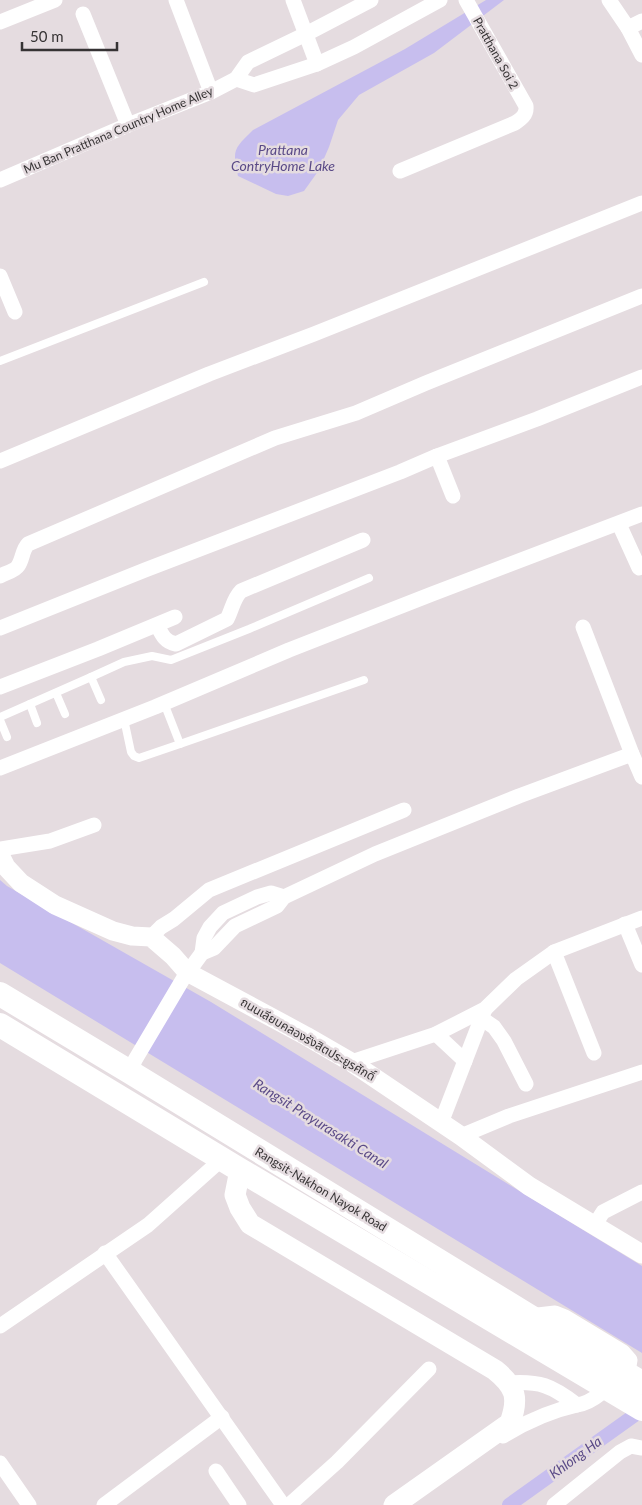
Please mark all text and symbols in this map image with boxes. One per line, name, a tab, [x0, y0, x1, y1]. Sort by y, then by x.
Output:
street label: Pratthana Soi 2	[470, 14, 522, 92]
scale bar	[22, 20, 118, 52]
text: 50 m	[30, 27, 64, 45]
street label: Mu Ban Pratthana Country Home Alley	[21, 83, 216, 177]
water label: Prattana ContryHome Lake	[231, 141, 335, 174]
street label: ถนนเลียบคลองรังสิตประยูรศักดิ์	[238, 994, 378, 1084]
water label: Rangsit Prayurasakti Canal	[251, 1075, 391, 1171]
street label: Rangsit-Nakhon Nayok Road	[252, 1144, 390, 1234]
water label: Khlong Ha	[545, 1432, 605, 1482]

